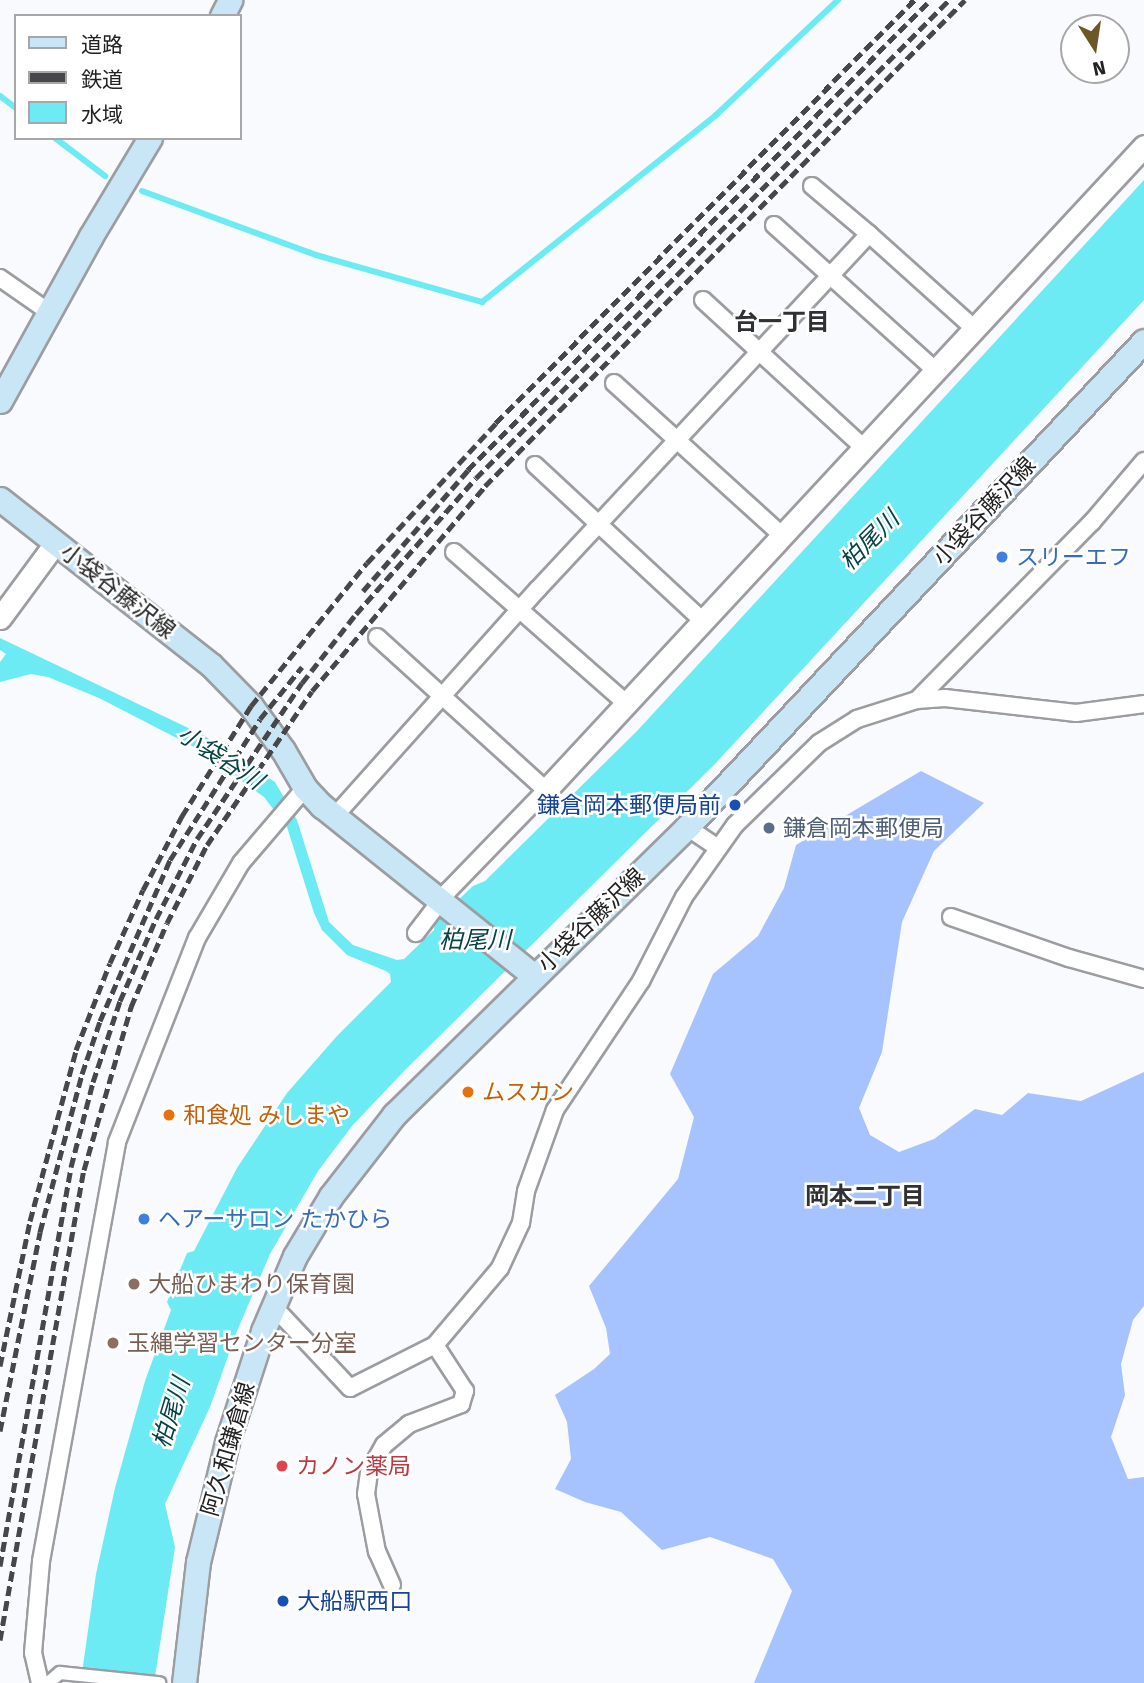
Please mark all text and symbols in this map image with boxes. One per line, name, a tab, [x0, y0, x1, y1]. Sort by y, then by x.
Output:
legend	[14, 14, 242, 140]
north arrow	[1060, 14, 1130, 84]
text: 道路	[81, 32, 123, 58]
text: N	[1091, 56, 1108, 81]
text: 鉄道	[81, 67, 123, 93]
text: 水域	[81, 102, 123, 128]
district label: 台一丁目	[734, 309, 830, 337]
street label: 小袋谷藤沢線	[927, 451, 1041, 571]
water label: 柏尾川	[834, 505, 906, 577]
street label: 小袋谷藤沢線	[55, 538, 181, 644]
place label: スリーエフ	[1016, 543, 1131, 571]
marker: スリーエフ	[994, 549, 1010, 565]
water label: 小袋谷川	[172, 720, 268, 796]
place label: 鎌倉岡本郵便局前	[537, 791, 721, 819]
marker: 鎌倉岡本郵便局前	[727, 797, 743, 813]
place label: 鎌倉岡本郵便局	[783, 814, 944, 842]
marker: 鎌倉岡本郵便局	[761, 820, 777, 836]
street label: 小袋谷藤沢線	[532, 862, 650, 978]
water label: 柏尾川	[439, 927, 511, 955]
place label: ムスカン	[482, 1078, 574, 1106]
marker: ムスカン	[460, 1084, 476, 1100]
place label: 和食処 みしまや	[183, 1101, 350, 1129]
marker: 和食処 みしまや	[161, 1107, 177, 1123]
district label: 岡本二丁目	[805, 1183, 925, 1211]
place label: ヘアーサロン たかひら	[158, 1205, 393, 1233]
marker: ヘアーサロン たかひら	[136, 1211, 152, 1227]
place label: 大船ひまわり保育園	[148, 1270, 355, 1298]
marker: 大船ひまわり保育園	[126, 1276, 142, 1292]
place label: 玉縄学習センター分室	[127, 1329, 357, 1357]
marker: 玉縄学習センター分室	[105, 1335, 121, 1351]
water label: 柏尾川	[148, 1374, 196, 1452]
street label: 阿久和鎌倉線	[196, 1379, 260, 1519]
place label: カノン薬局	[296, 1452, 411, 1480]
marker: カノン薬局	[274, 1458, 290, 1474]
place label: 大船駅西口	[297, 1587, 412, 1615]
marker: 大船駅西口	[275, 1593, 291, 1609]

